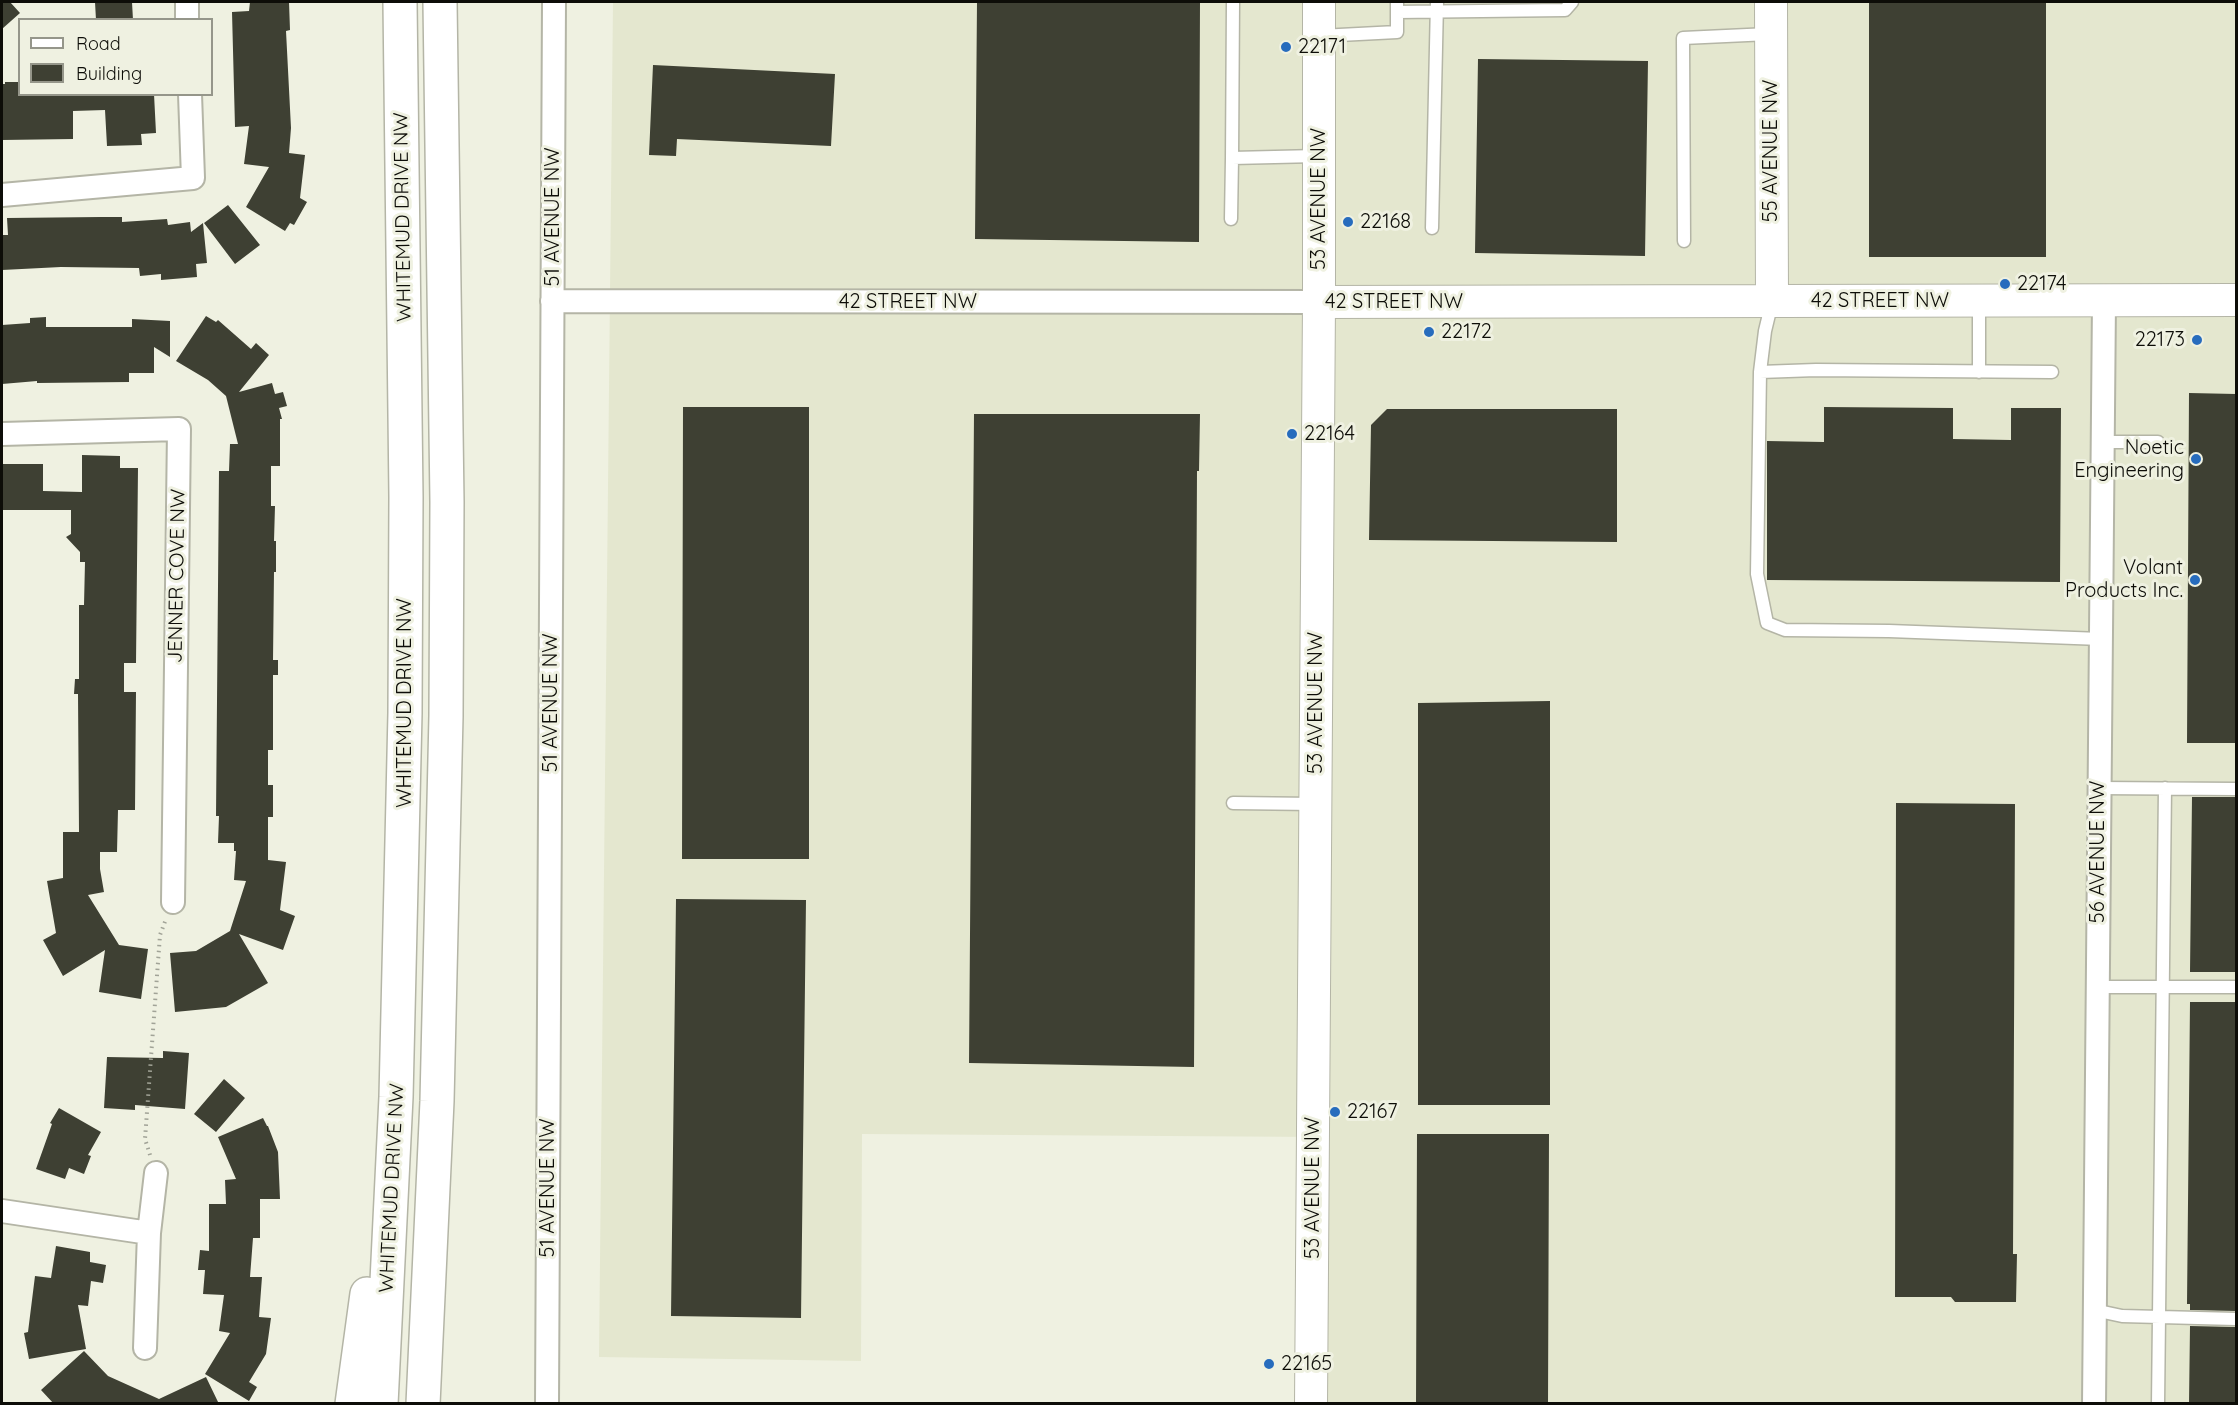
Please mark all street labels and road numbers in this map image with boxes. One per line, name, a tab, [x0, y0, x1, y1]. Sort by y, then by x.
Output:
street label: 55 AVENUE NW	[1759, 80, 1783, 222]
street label: WHITEMUD DRIVE NW	[389, 112, 417, 322]
street label: 53 AVENUE NW	[1307, 128, 1331, 270]
street label: 51 AVENUE NW	[541, 147, 565, 287]
street label: 42 STREET NW	[1811, 289, 1949, 313]
street label: 42 STREET NW	[839, 290, 977, 314]
street label: 42 STREET NW	[1325, 290, 1463, 314]
street label: JENNER COVE NW	[163, 489, 191, 663]
street label: WHITEMUD DRIVE NW	[393, 598, 417, 808]
street label: 53 AVENUE NW	[1304, 632, 1328, 774]
street label: 51 AVENUE NW	[539, 633, 563, 773]
street label: 56 AVENUE NW	[2086, 781, 2110, 923]
street label: WHITEMUD DRIVE NW	[375, 1083, 409, 1293]
street label: 53 AVENUE NW	[1301, 1117, 1325, 1259]
street label: 51 AVENUE NW	[536, 1118, 560, 1258]

